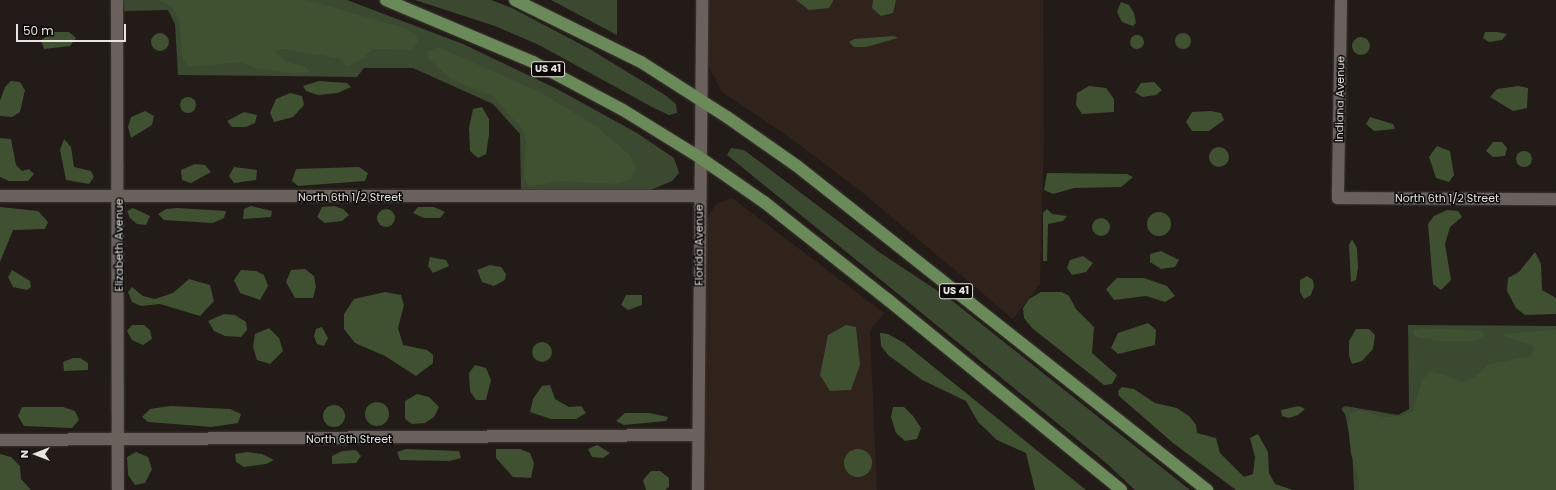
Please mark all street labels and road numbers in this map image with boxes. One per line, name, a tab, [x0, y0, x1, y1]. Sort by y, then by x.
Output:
street label: Indiana Avenue	[1333, 56, 1347, 142]
road number: US 41	[531, 61, 565, 77]
street label: North 6th 1/2 Street	[298, 190, 402, 204]
street label: North 6th 1/2 Street	[1395, 191, 1499, 205]
street label: Elizabeth Avenue	[112, 198, 126, 292]
street label: Florida Avenue	[692, 204, 706, 286]
road number: US 41	[939, 283, 973, 299]
street label: North 6th Street	[306, 432, 392, 446]

